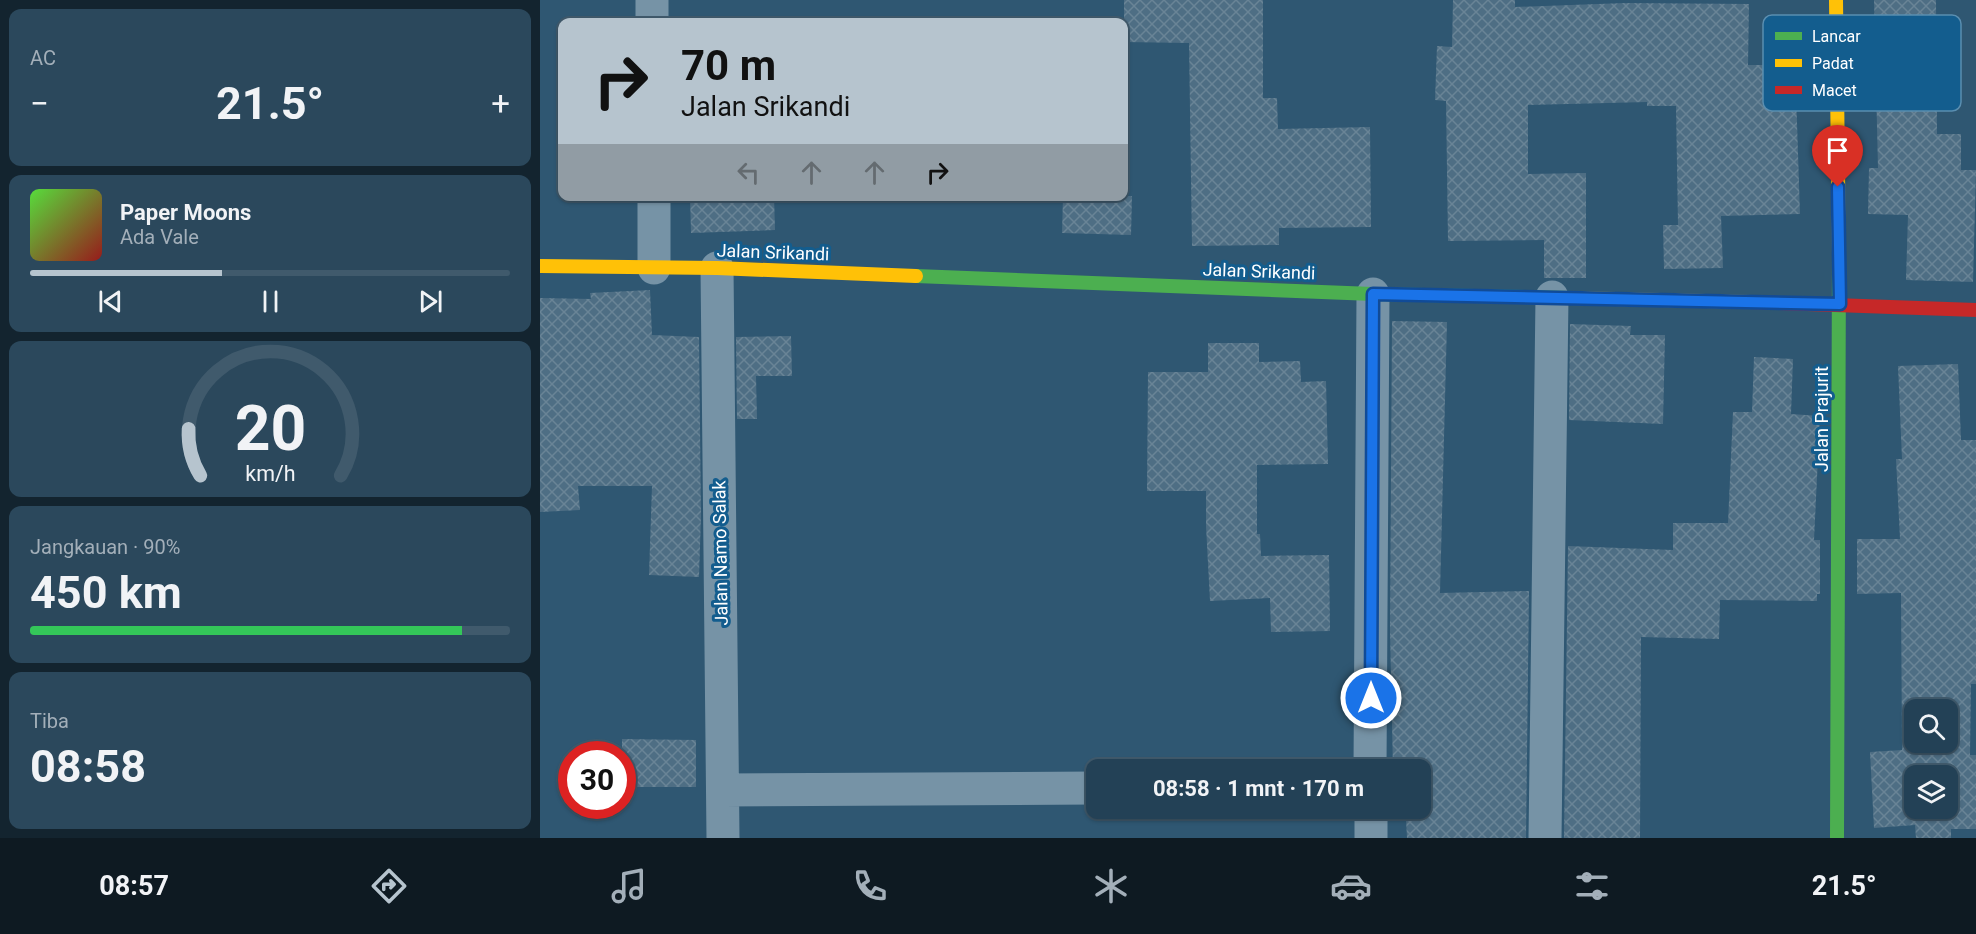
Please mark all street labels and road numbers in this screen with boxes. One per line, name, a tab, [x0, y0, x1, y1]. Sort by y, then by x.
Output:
street label: Jalan Srikandi	[716, 240, 830, 264]
street label: Jalan Srikandi	[1202, 259, 1316, 283]
street label: Jalan Prajurit	[1811, 366, 1832, 472]
street label: Jalan Namo Salak	[708, 479, 732, 626]

